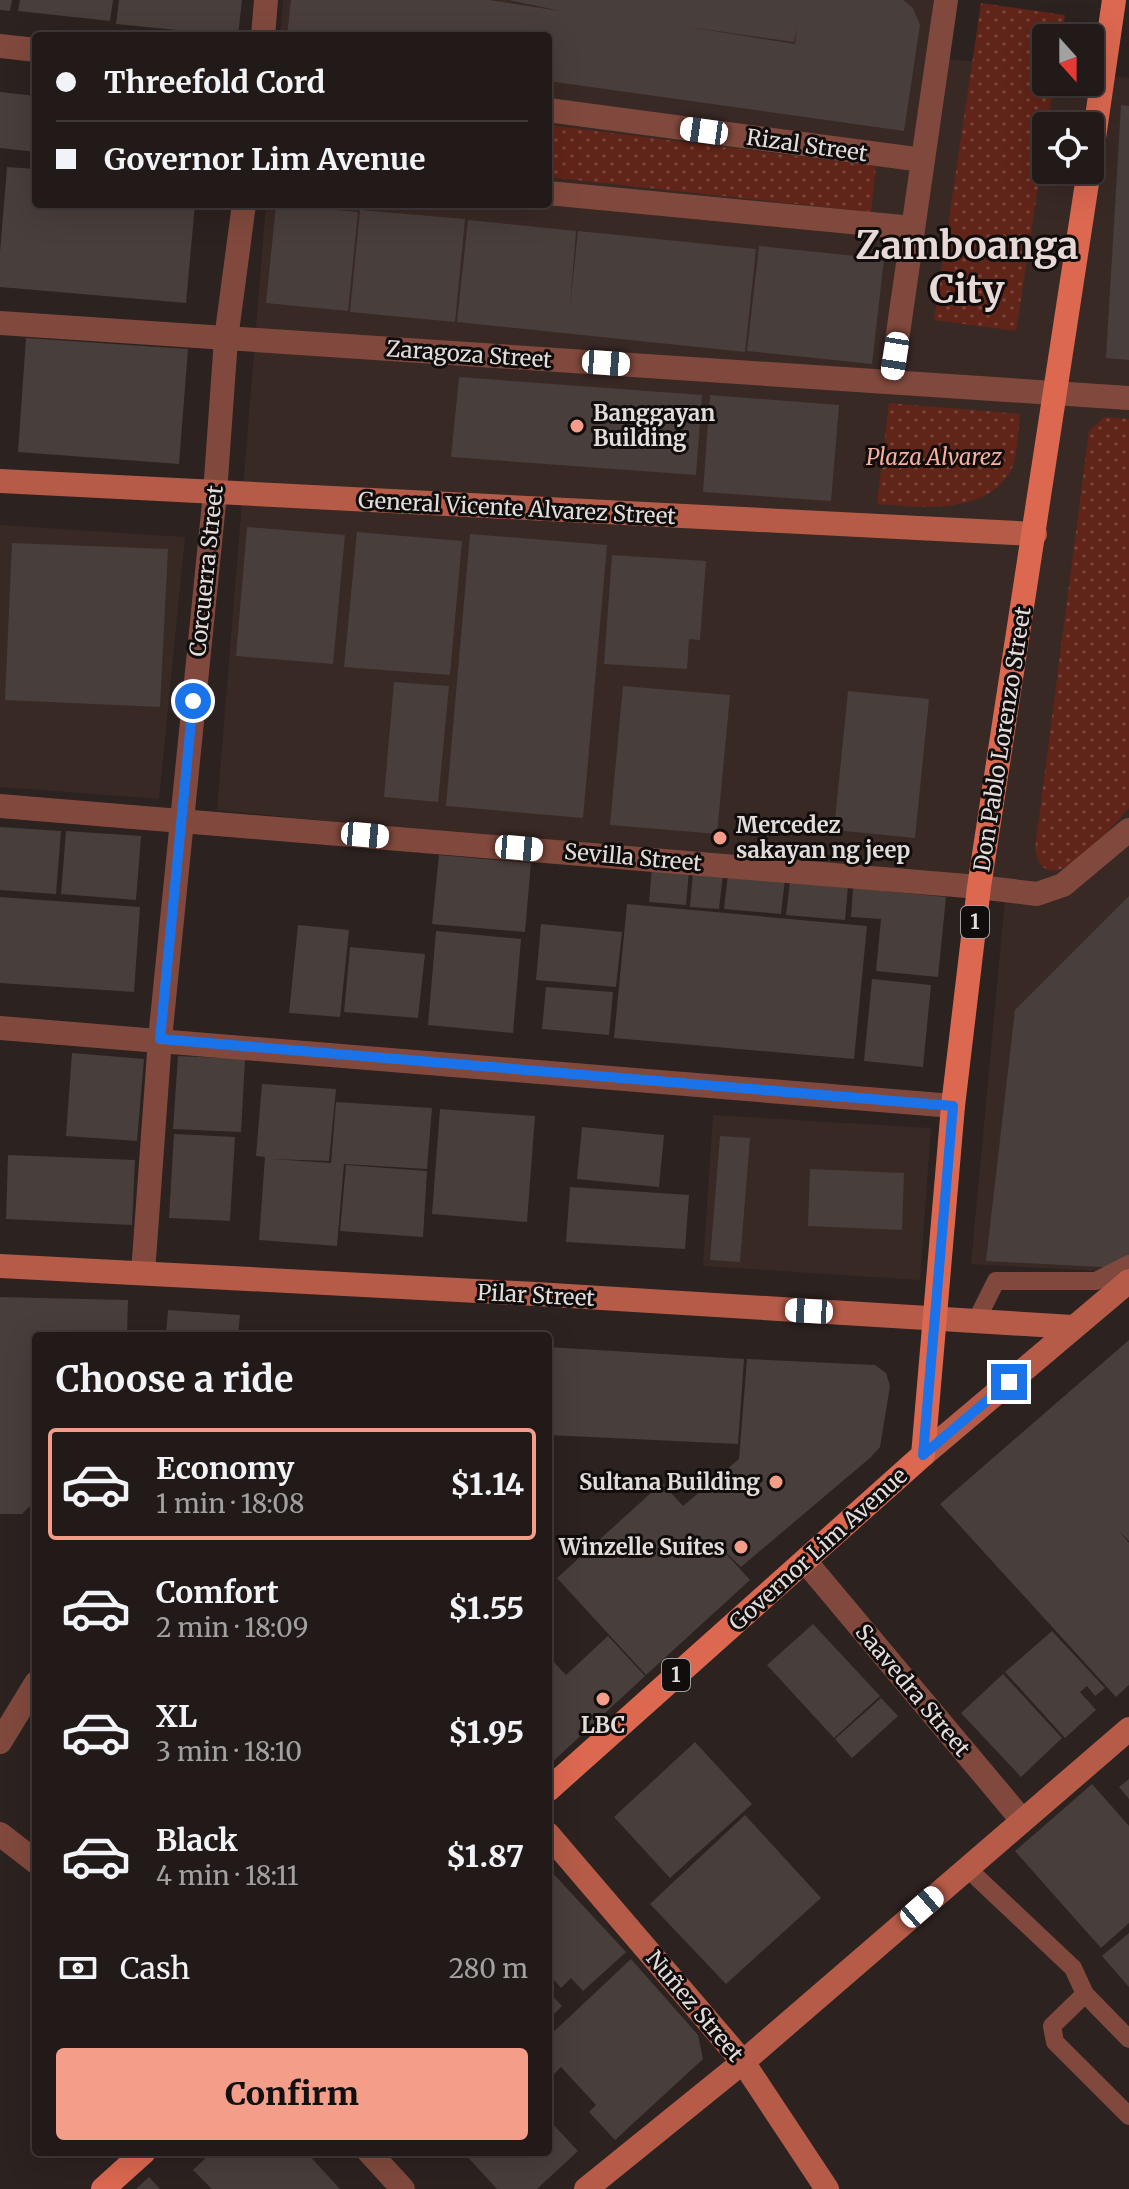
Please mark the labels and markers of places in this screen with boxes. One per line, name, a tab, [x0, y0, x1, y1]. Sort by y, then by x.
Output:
place label: Banggayan Building	[593, 399, 715, 452]
marker: Banggayan Building	[568, 417, 586, 435]
place label: Mercedez sakayan ng jeep	[736, 811, 910, 864]
marker: Mercedez sakayan ng jeep	[711, 829, 729, 847]
place label: Sultana Building	[579, 1468, 760, 1496]
marker: Sultana Building	[767, 1473, 785, 1491]
place label: Winzelle Suites	[558, 1533, 725, 1561]
marker: Winzelle Suites	[732, 1538, 750, 1556]
marker: LBC	[594, 1690, 612, 1708]
place label: LBC	[581, 1711, 625, 1739]

